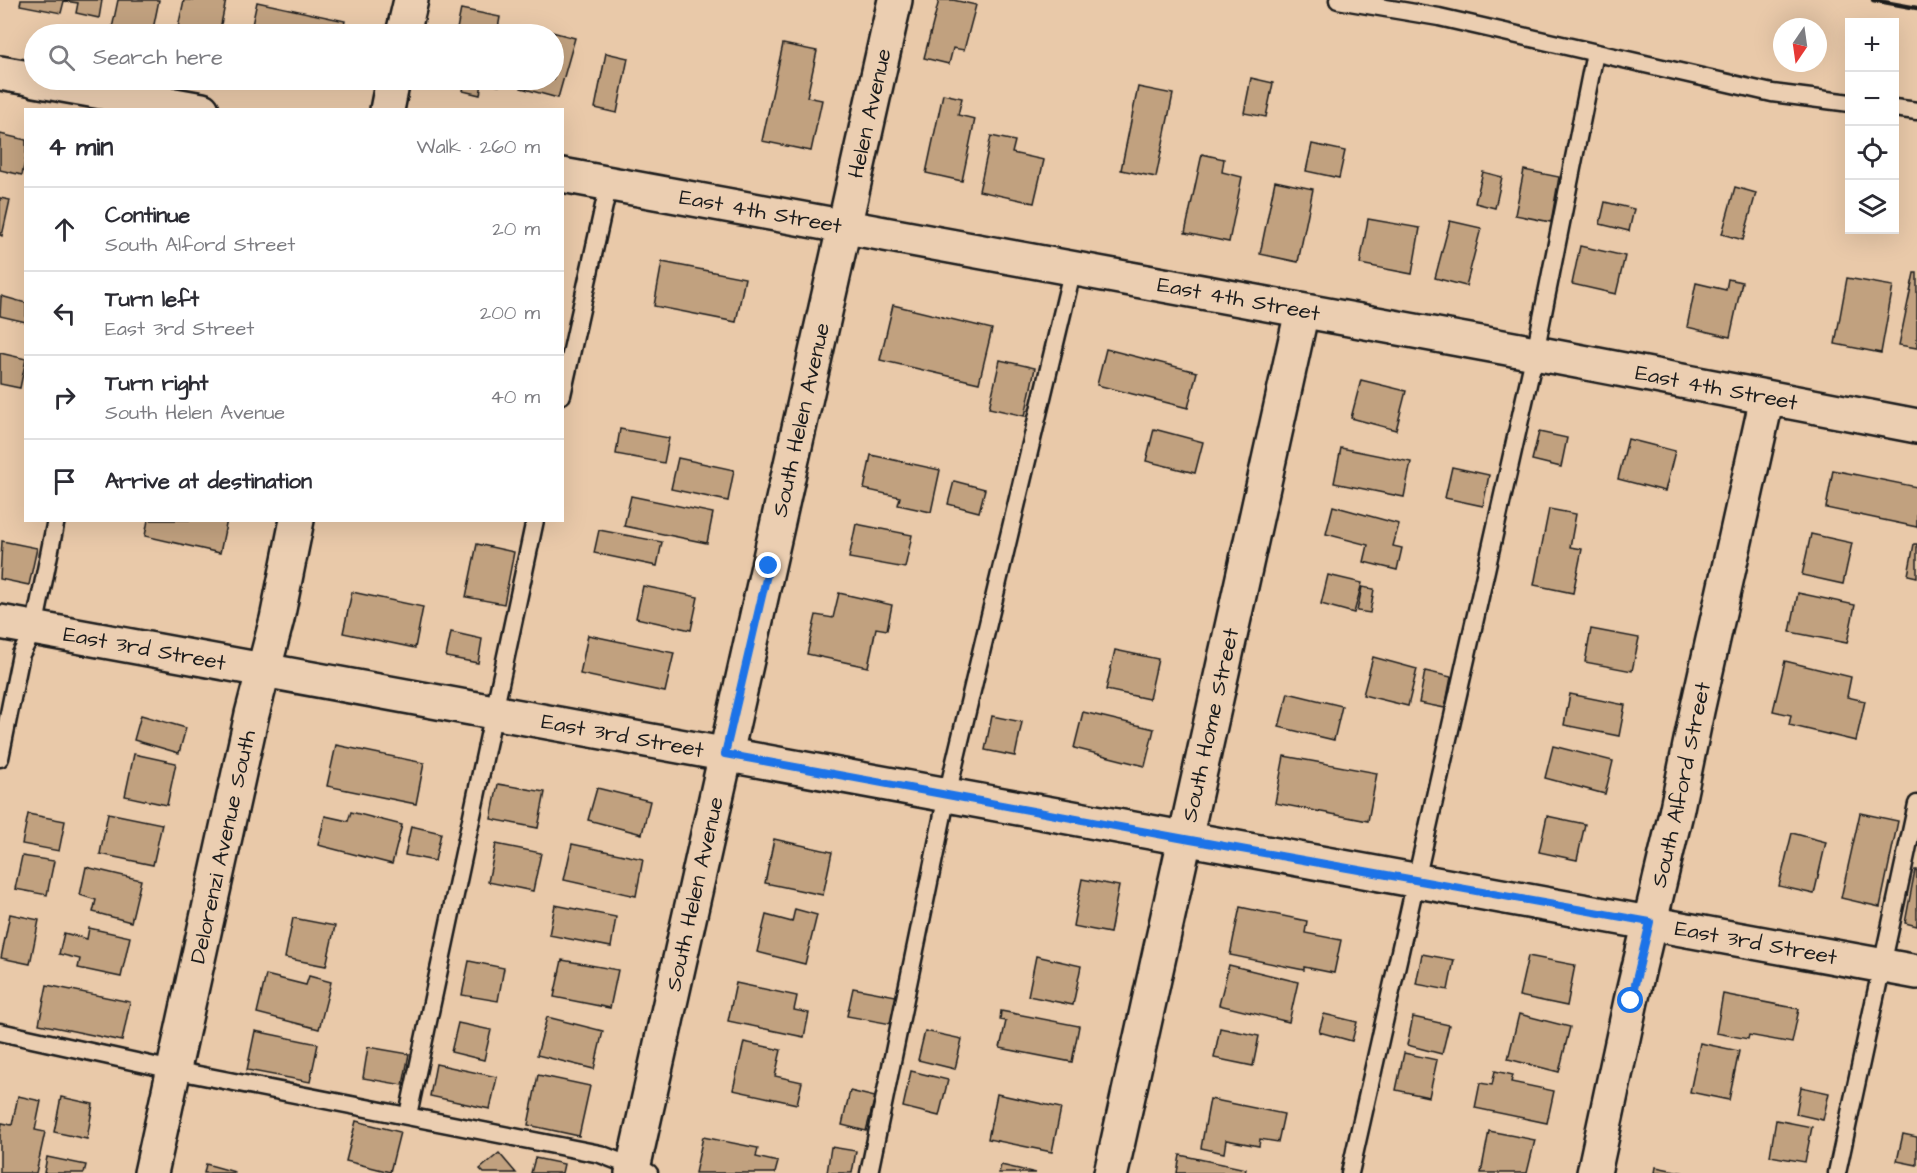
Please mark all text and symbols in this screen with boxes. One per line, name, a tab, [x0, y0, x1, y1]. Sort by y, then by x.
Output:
north arrow	[1773, 18, 1827, 72]
map controls	[1845, 18, 1899, 234]
button: +	[1845, 18, 1899, 72]
search box	[24, 24, 564, 90]
icon: search	[45, 41, 78, 74]
text: Search here	[93, 42, 223, 73]
street label: Helen Avenue	[840, 45, 899, 181]
button: −	[1845, 72, 1899, 126]
button: locate	[1845, 126, 1899, 180]
text: 4 min	[48, 129, 113, 165]
text: Walk · 260 m	[417, 133, 540, 161]
button: layers	[1845, 180, 1899, 234]
street label: East 4th Street	[677, 181, 844, 241]
text: Continue	[105, 200, 190, 231]
icon: ahead	[48, 213, 81, 246]
text: 20 m	[492, 215, 540, 243]
text: South Alford Street	[105, 231, 295, 259]
street label: East 4th Street	[1155, 269, 1323, 329]
text: Turn left	[105, 284, 199, 315]
icon: left	[48, 297, 81, 330]
text: 200 m	[480, 299, 540, 327]
text: East 3rd Street	[105, 315, 254, 343]
street label: South Helen Avenue	[764, 320, 838, 520]
street label: East 4th Street	[1633, 357, 1800, 418]
text: Turn right	[105, 368, 208, 399]
icon: right	[48, 381, 81, 414]
text: 40 m	[490, 383, 540, 411]
text: South Helen Avenue	[105, 399, 285, 427]
icon: arrive	[48, 465, 81, 498]
text: Arrive at destination	[105, 466, 312, 497]
route end	[755, 552, 781, 578]
street label: East 3rd Street	[61, 618, 228, 678]
street label: South Home Street	[1174, 625, 1247, 825]
street label: South Alford Street	[1643, 679, 1719, 890]
street label: East 3rd Street	[539, 706, 706, 766]
street label: Delorenzi Avenue South	[182, 727, 264, 966]
street label: South Helen Avenue	[658, 794, 731, 994]
street label: East 3rd Street	[1672, 913, 1840, 973]
route start	[1617, 987, 1643, 1013]

